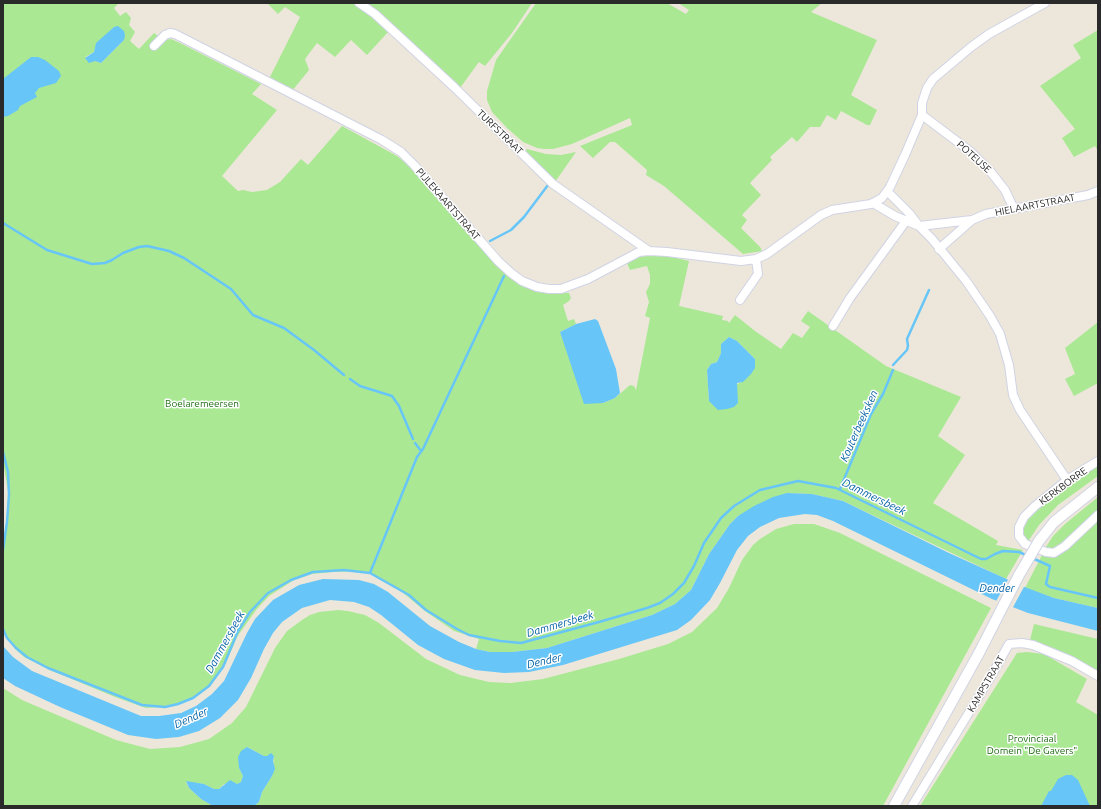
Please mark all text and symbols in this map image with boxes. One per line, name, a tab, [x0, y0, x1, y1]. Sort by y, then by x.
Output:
street label: TURFSTRAAT	[474, 107, 526, 157]
street label: POTEUSE	[954, 138, 994, 176]
street label: PIJLEKAARTSTRAAT	[414, 166, 482, 242]
street label: HIELAARTSTRAAT	[994, 191, 1076, 219]
water label: Kouterbeeksken	[837, 388, 881, 464]
park label: Boelaremeersen	[165, 398, 239, 410]
street label: KERKBORRE	[1037, 465, 1089, 507]
water label: Dammersbeek	[840, 476, 908, 518]
water label: Dender	[979, 581, 1015, 595]
water label: Dammersbeek	[525, 608, 595, 640]
water label: Dammersbeek	[202, 609, 248, 675]
water label: Dender	[525, 651, 563, 671]
street label: KAMPSTRAAT	[965, 654, 1007, 714]
water label: Dender	[172, 705, 210, 731]
park label: Provinciaal Domein "De Gavers"	[987, 733, 1077, 756]

